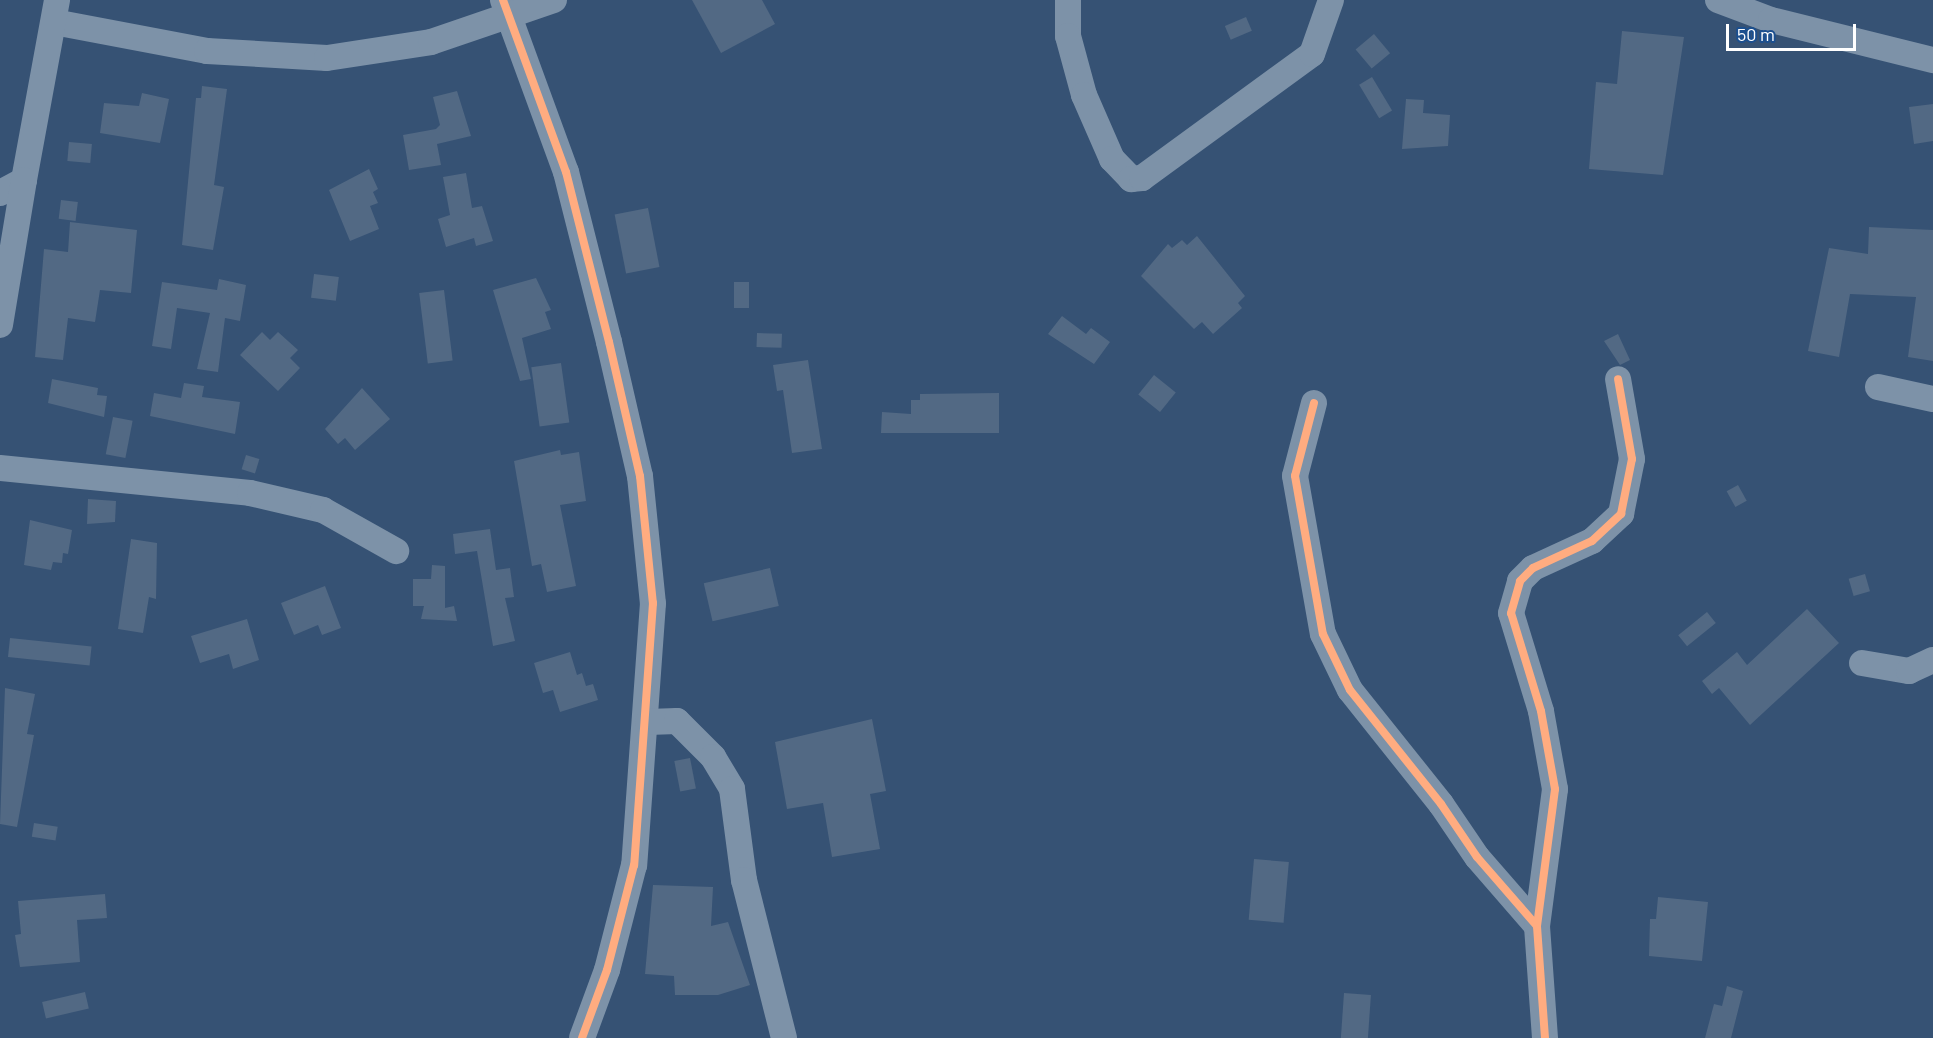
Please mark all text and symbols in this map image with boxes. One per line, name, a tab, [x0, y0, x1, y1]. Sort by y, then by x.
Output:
scale bar	[1729, 12, 1860, 50]
text: 50 m	[1737, 23, 1775, 45]

